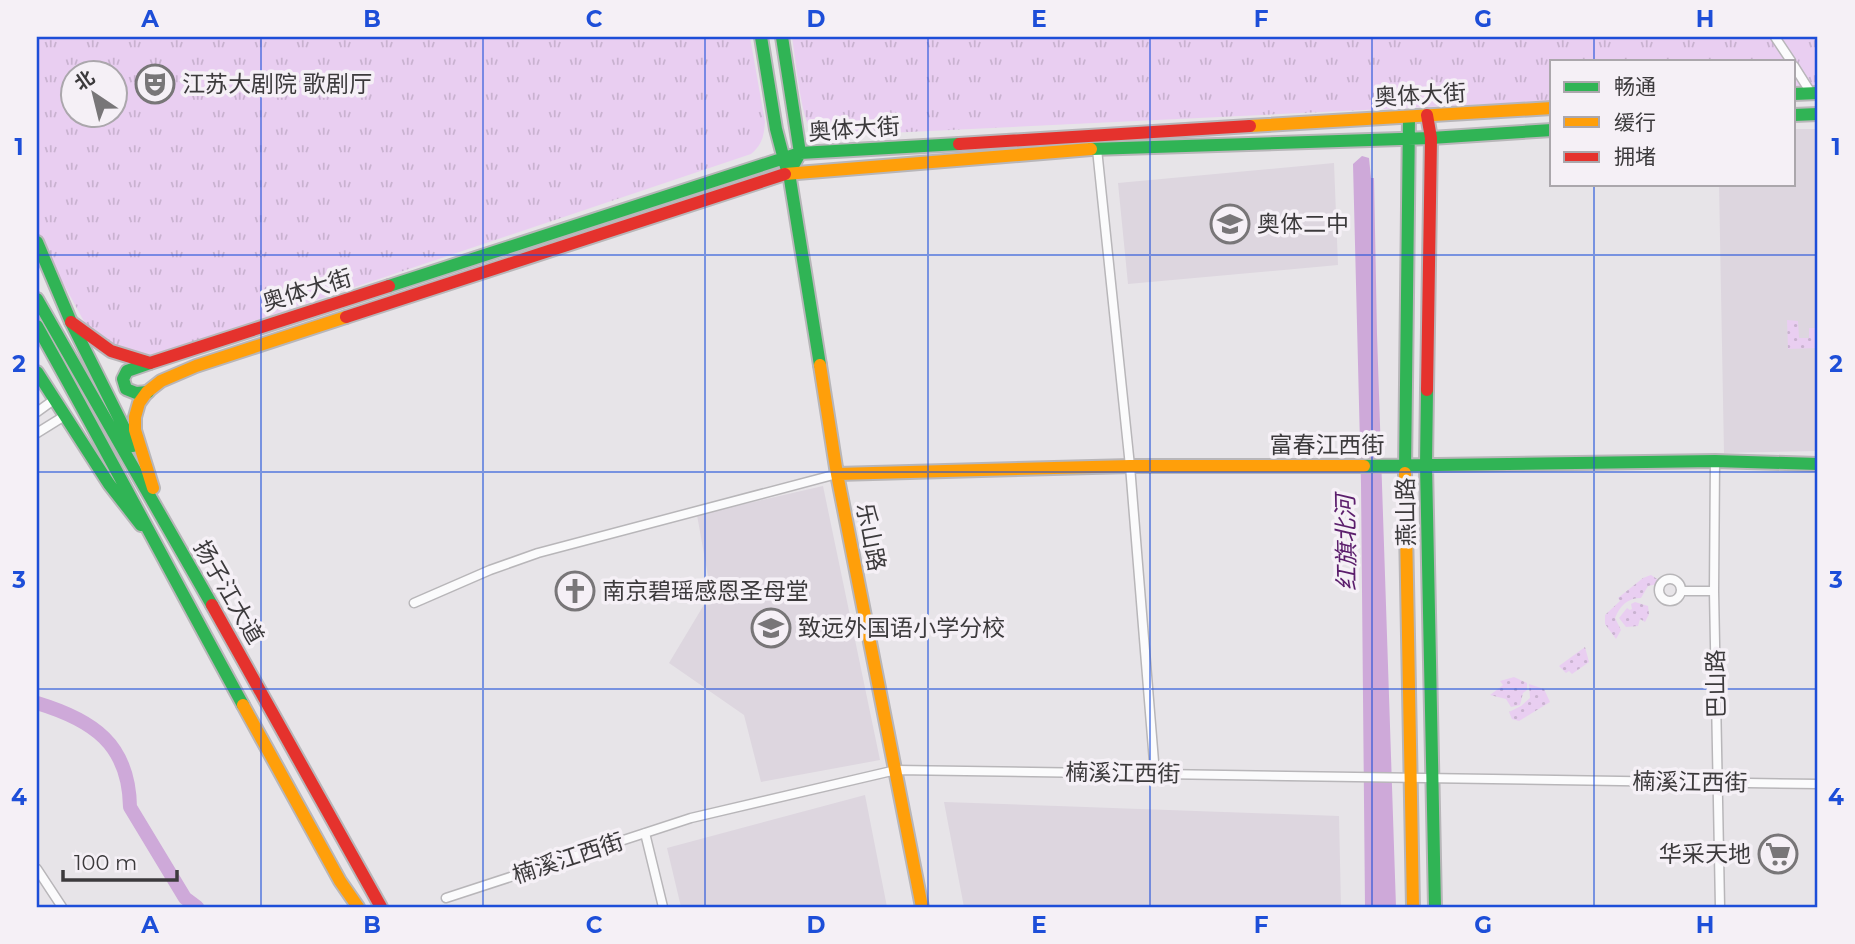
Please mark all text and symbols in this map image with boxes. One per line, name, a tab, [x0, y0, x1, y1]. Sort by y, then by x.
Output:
text: A	[140, 5, 159, 33]
text: B	[363, 5, 381, 33]
text: C	[586, 5, 603, 33]
text: D	[807, 5, 826, 33]
text: E	[1031, 5, 1047, 33]
text: F	[1254, 5, 1269, 33]
text: G	[1474, 5, 1492, 33]
text: H	[1696, 5, 1714, 33]
north arrow	[60, 60, 130, 130]
legend	[1550, 60, 1796, 186]
theatre icon: 江苏大剧院 歌剧厅	[134, 63, 176, 105]
text: 北	[70, 66, 99, 95]
place label: 江苏大剧院 歌剧厅	[182, 70, 372, 98]
text: 畅通	[1614, 74, 1656, 99]
street label: 奥体大街	[1373, 79, 1467, 111]
text: 缓行	[1614, 110, 1656, 135]
street label: 奥体大街	[807, 112, 901, 146]
text: 1	[14, 133, 24, 161]
text: 1	[1831, 133, 1841, 161]
text: 拥堵	[1614, 144, 1656, 169]
school or university icon: 奥体二中	[1209, 203, 1251, 245]
place label: 奥体二中	[1257, 210, 1349, 238]
street label: 奥体大街	[259, 263, 355, 317]
text: 2	[12, 350, 26, 378]
text: 2	[1829, 350, 1843, 378]
street label: 富春江西街	[1270, 431, 1385, 459]
street label: 燕山路	[1391, 477, 1421, 547]
water label: 红旗北河	[1331, 491, 1361, 591]
street label: 乐山路	[851, 500, 891, 574]
street label: 扬子江大道	[188, 535, 270, 649]
text: 3	[11, 566, 26, 594]
text: 3	[1828, 566, 1843, 594]
church icon: 南京碧瑶感恩圣母堂	[554, 570, 596, 612]
place label: 南京碧瑶感恩圣母堂	[602, 577, 809, 605]
school or university icon: 致远外国语小学分校	[750, 607, 792, 649]
place label: 致远外国语小学分校	[798, 614, 1005, 642]
street label: 巴山路	[1701, 649, 1731, 719]
street label: 楠溪江西街	[1065, 758, 1181, 788]
street label: 楠溪江西街	[1632, 767, 1748, 797]
text: 4	[11, 783, 27, 811]
text: 4	[1828, 783, 1844, 811]
street label: 楠溪江西街	[509, 827, 627, 889]
supermarket icon: 华采天地	[1757, 833, 1799, 875]
scale bar	[63, 839, 177, 883]
place label: 华采天地	[1659, 840, 1751, 868]
text: 100 m	[74, 850, 137, 875]
text: A	[140, 911, 159, 939]
text: B	[363, 911, 381, 939]
text: C	[586, 911, 603, 939]
text: D	[807, 911, 826, 939]
text: E	[1031, 911, 1047, 939]
text: F	[1254, 911, 1269, 939]
text: G	[1474, 911, 1492, 939]
text: H	[1696, 911, 1714, 939]

